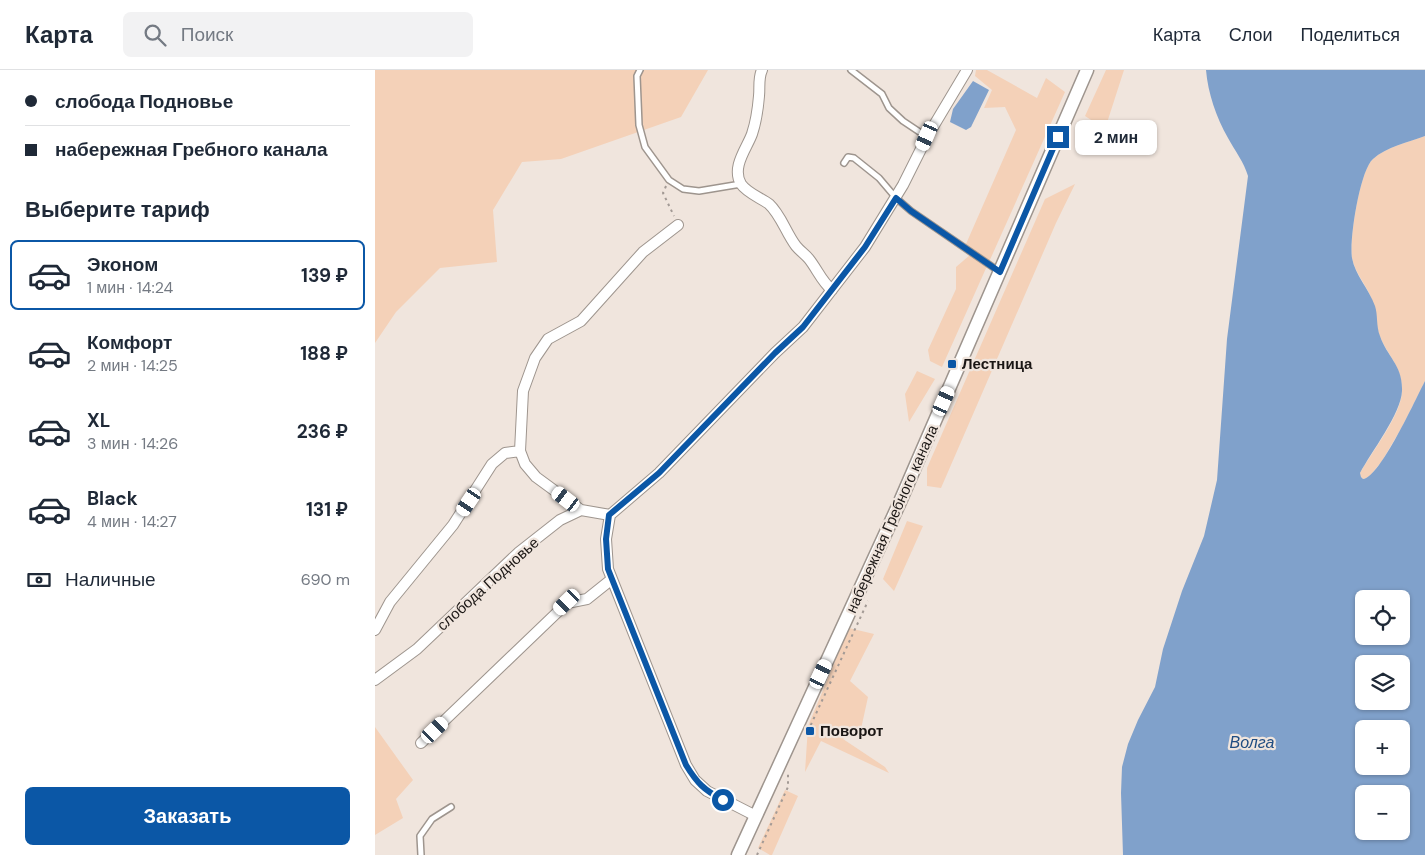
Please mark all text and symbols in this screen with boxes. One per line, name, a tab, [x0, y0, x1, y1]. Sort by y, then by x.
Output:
search box	[123, 12, 473, 57]
text: Карта	[25, 19, 93, 50]
icon: search	[141, 21, 169, 49]
text: Поиск	[181, 22, 233, 47]
text: Карта	[1153, 23, 1201, 47]
text: Слои	[1229, 23, 1273, 47]
text: Поделиться	[1301, 23, 1400, 47]
text: слобода Подновье	[55, 89, 233, 114]
car	[914, 119, 939, 153]
callout: 2 мин	[1075, 120, 1158, 154]
route end	[1047, 126, 1069, 148]
text: 2 мин	[1094, 127, 1138, 148]
text: набережная Гребного канала	[55, 137, 328, 162]
text: Выберите тариф	[25, 195, 210, 224]
text: Эконом	[87, 252, 158, 277]
icon: car	[27, 253, 72, 298]
text: 139 ₽	[301, 263, 348, 288]
text: 1 мин · 14:24	[87, 277, 173, 298]
text: Комфорт	[87, 330, 172, 355]
icon: car	[27, 331, 72, 376]
text: 188 ₽	[300, 341, 348, 366]
place label: Лестница	[962, 354, 1033, 374]
text: 2 мин · 14:25	[87, 355, 178, 376]
marker: Лестница	[946, 358, 958, 370]
car	[931, 384, 956, 418]
text: XL	[87, 408, 110, 433]
icon: car	[27, 409, 72, 454]
text: 236 ₽	[297, 419, 348, 444]
street label: набережная Гребного канала	[841, 421, 943, 616]
text: 3 мин · 14:26	[87, 433, 178, 454]
car	[549, 484, 582, 514]
car	[454, 485, 483, 519]
text: Black	[87, 486, 138, 511]
icon: car	[27, 487, 72, 532]
text: 131 ₽	[306, 497, 348, 522]
text: 4 мин · 14:27	[87, 511, 177, 532]
street label: слобода Подновье	[433, 533, 543, 635]
icon: cash	[25, 566, 53, 594]
text: Наличные	[65, 567, 156, 592]
text: 690 m	[301, 569, 350, 590]
car	[551, 586, 583, 618]
map controls	[1355, 590, 1410, 840]
button: locate	[1355, 590, 1410, 645]
button: layers	[1355, 655, 1410, 710]
car	[807, 657, 834, 691]
car	[418, 714, 451, 746]
button: +	[1355, 720, 1410, 775]
place label: Поворот	[820, 721, 883, 741]
marker: Поворот	[804, 725, 816, 737]
water label: Волга	[1230, 732, 1275, 753]
button: −	[1355, 785, 1410, 840]
button: Заказать	[25, 787, 350, 845]
route start	[712, 789, 734, 811]

